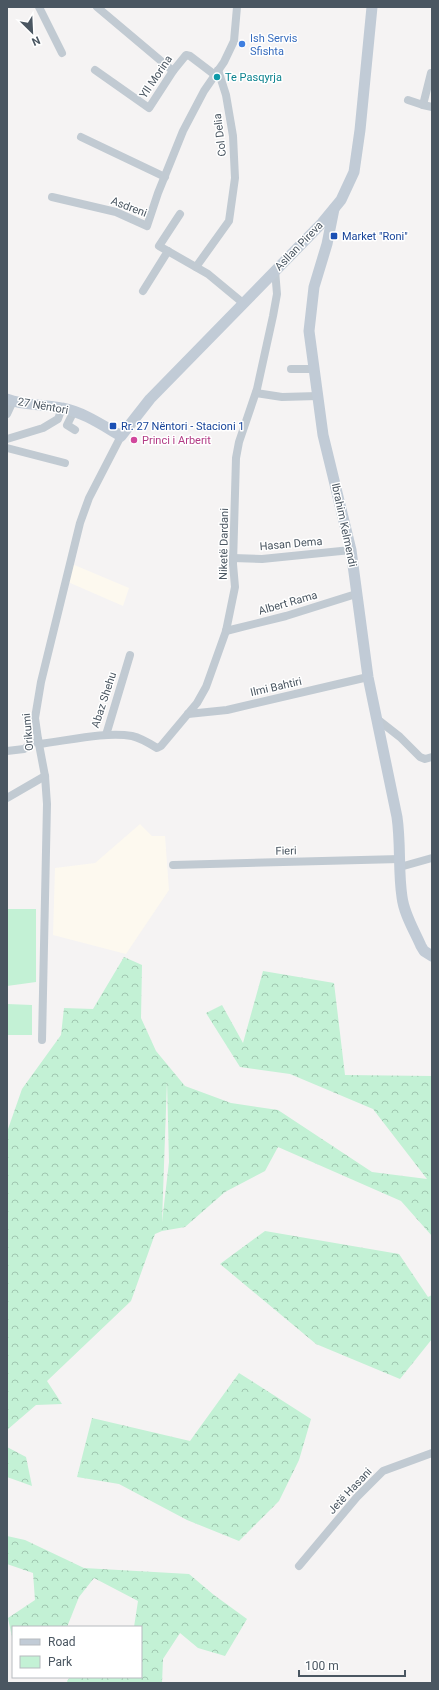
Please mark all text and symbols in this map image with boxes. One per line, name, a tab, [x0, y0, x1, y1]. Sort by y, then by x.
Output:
north arrow	[12, 12, 52, 52]
place label: Ish Servis Sfishta	[250, 32, 298, 58]
text: N	[29, 33, 42, 48]
marker: Ish Servis Sfishta	[237, 39, 247, 49]
street label: Yll Morina	[137, 53, 175, 101]
place label: Te Pasqyrja	[225, 71, 282, 84]
marker: Te Pasqyrja	[212, 72, 222, 82]
street label: Col Delia	[211, 113, 229, 157]
street label: Asdreni	[109, 194, 149, 220]
street label: Asllan Pireva	[272, 219, 326, 273]
place label: Market "Roni"	[342, 230, 408, 243]
marker: Market "Roni"	[329, 231, 339, 241]
street label: 27 Nëntori	[17, 395, 69, 417]
place label: Rr. 27 Nëntori - Stacioni 1	[121, 420, 244, 433]
marker: Rr. 27 Nëntori - Stacioni 1	[108, 421, 118, 431]
place label: Princi i Arberit	[142, 434, 211, 447]
marker: Princi i Arberit	[129, 435, 139, 445]
street label: Ibrahim Kelmendi	[329, 482, 359, 568]
street label: Niketë Dardani	[217, 508, 231, 580]
street label: Hasan Dema	[259, 535, 323, 553]
street label: Albert Rama	[257, 588, 319, 618]
street label: Abaz Shehu	[89, 670, 119, 730]
street label: Ilmi Bahtiri	[249, 675, 303, 699]
street label: Orikumi	[20, 713, 36, 751]
street label: Fieri	[275, 844, 297, 858]
street label: Jetë Hasani	[325, 1465, 375, 1517]
legend	[12, 1626, 142, 1678]
text: Road	[48, 1635, 76, 1649]
scale bar	[299, 1652, 405, 1678]
text: Park	[48, 1655, 73, 1669]
text: 100 m	[305, 1659, 339, 1673]

